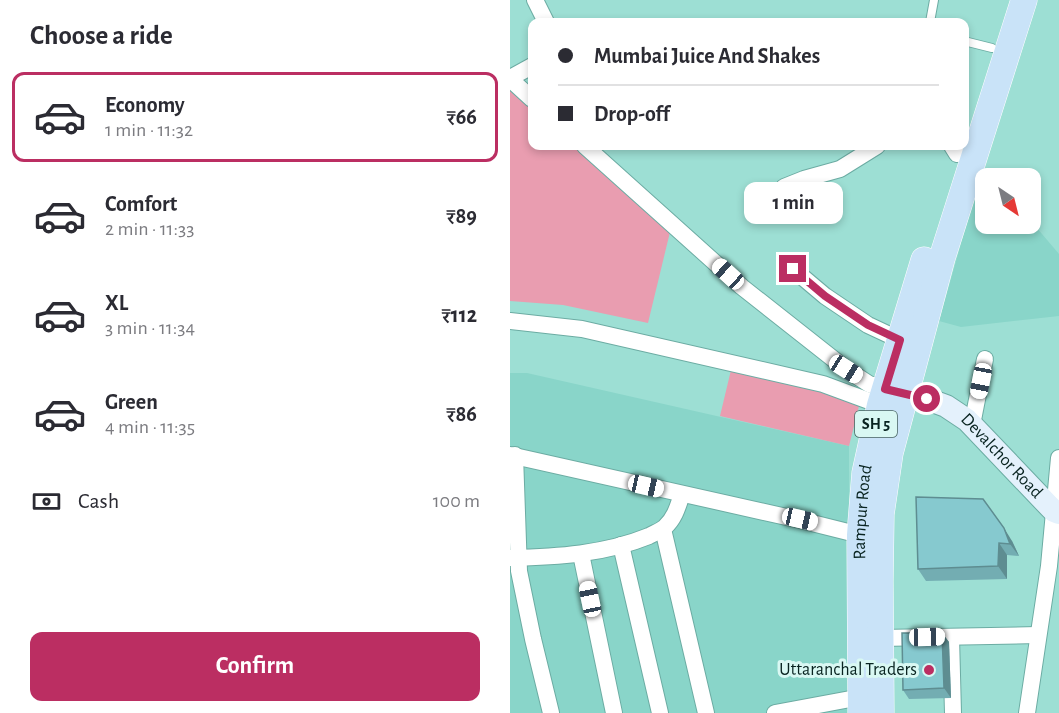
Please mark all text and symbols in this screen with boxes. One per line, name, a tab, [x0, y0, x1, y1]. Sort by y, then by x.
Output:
text: Choose a ride	[30, 22, 173, 49]
text: Mumbai Juice And Shakes	[594, 45, 820, 67]
icon: car	[33, 90, 87, 144]
text: Economy	[105, 94, 185, 116]
text: Drop-off	[594, 103, 670, 125]
text: ₹66	[447, 106, 477, 128]
text: 1 min · 11:32	[105, 120, 193, 140]
north arrow	[975, 168, 1041, 234]
map controls	[975, 168, 1041, 234]
callout: 1 min	[744, 182, 842, 224]
icon: car	[33, 189, 87, 243]
text: Comfort	[105, 193, 177, 215]
text: 1 min	[772, 193, 815, 213]
text: ₹89	[446, 205, 477, 227]
text: 2 min · 11:33	[105, 219, 195, 239]
car	[709, 255, 747, 293]
route end	[779, 255, 806, 282]
icon: car	[33, 288, 87, 342]
text: XL	[105, 292, 128, 314]
text: ₹112	[442, 304, 477, 326]
text: 3 min · 11:34	[105, 318, 195, 338]
car	[826, 352, 866, 386]
car	[969, 362, 993, 400]
route start	[913, 385, 940, 412]
icon: car	[33, 387, 87, 441]
text: Green	[105, 391, 158, 413]
text: ₹86	[446, 403, 477, 425]
street label: Devalchor Road	[957, 410, 1046, 502]
road number: SH 5	[855, 411, 897, 437]
text: 4 min · 11:35	[105, 417, 195, 437]
street label: Rampur Road	[850, 463, 876, 560]
car	[626, 473, 666, 499]
icon: cash	[30, 485, 63, 518]
text: Cash	[78, 490, 119, 512]
text: 100 m	[433, 491, 480, 511]
car	[780, 506, 820, 532]
car	[577, 580, 603, 618]
car	[909, 628, 945, 646]
button: Confirm	[30, 632, 480, 701]
place label: Uttaranchal Traders	[779, 661, 917, 679]
marker: Uttaranchal Traders	[922, 663, 936, 677]

